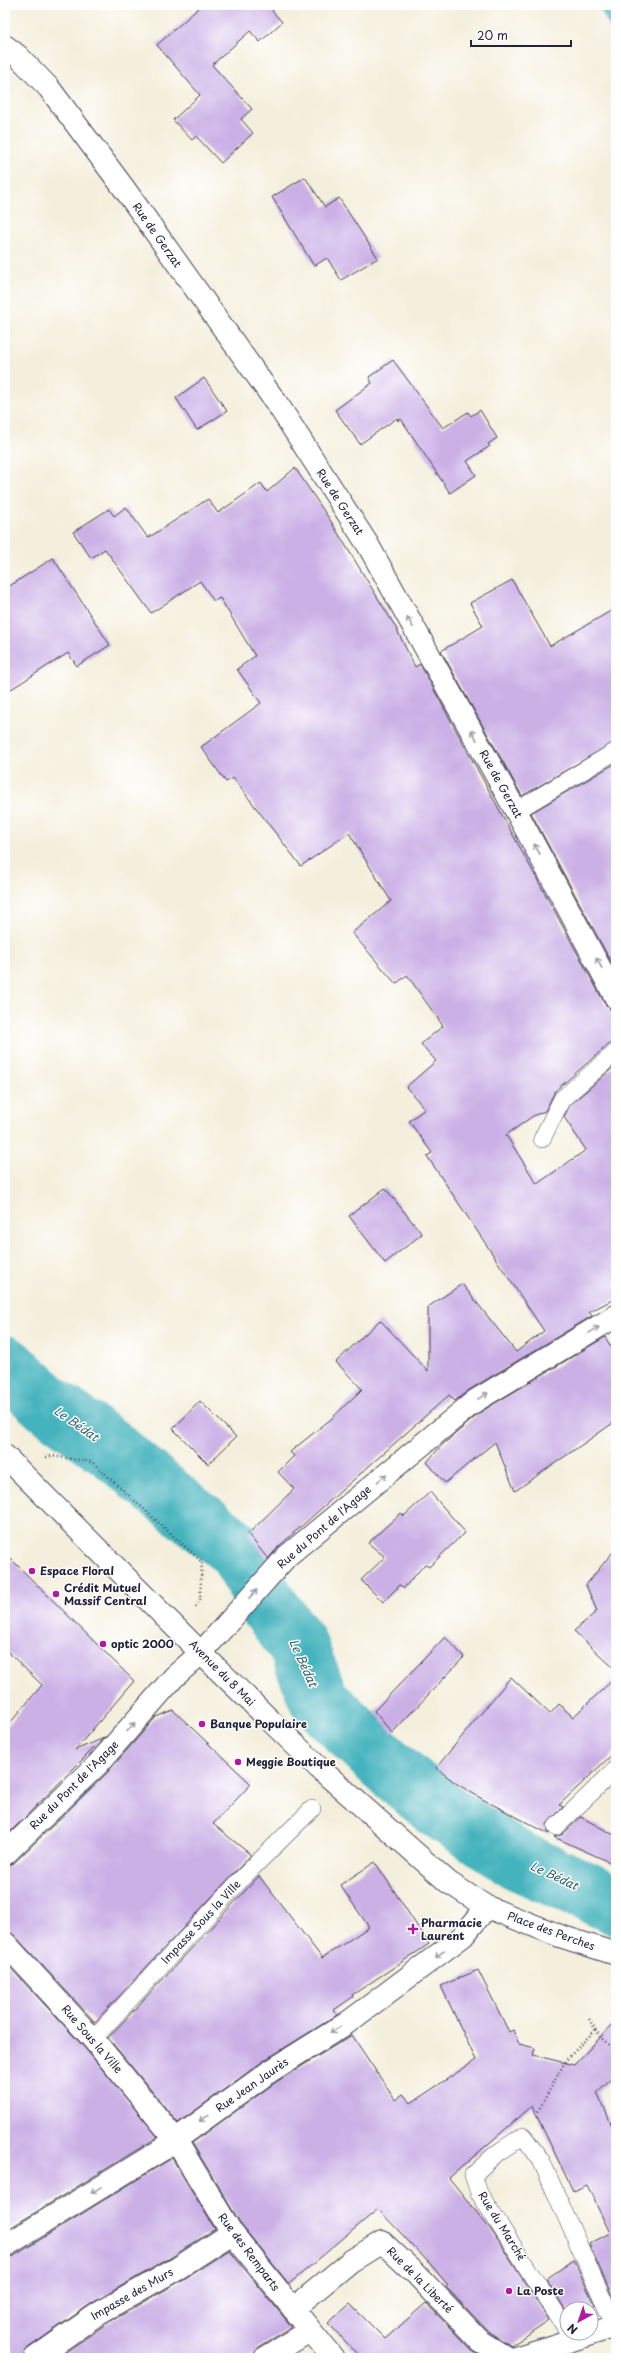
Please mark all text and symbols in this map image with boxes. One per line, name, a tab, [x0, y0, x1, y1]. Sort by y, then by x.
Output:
scale bar	[471, 22, 571, 48]
text: 20 m	[477, 26, 508, 44]
street label: Rue de Gerzat	[129, 199, 186, 271]
street label: Rue de Gerzat	[313, 465, 369, 539]
one-way arrow	[406, 616, 414, 628]
one-way arrow	[469, 729, 477, 741]
street label: Rue de Gerzat	[476, 746, 528, 822]
one-way arrow	[532, 843, 540, 855]
one-way arrow	[595, 957, 602, 969]
one-way arrow	[588, 1325, 600, 1333]
one-way arrow	[477, 1392, 489, 1400]
water label: Le Bédat	[51, 1401, 104, 1446]
one-way arrow	[376, 1474, 387, 1483]
street label: Rue du Pont de l'Agage	[273, 1481, 375, 1572]
place label: Espace Floral	[40, 1562, 114, 1579]
marker: Espace Floral	[27, 1566, 37, 1576]
place label: Crédit Mutuel Massif Central	[64, 1579, 147, 1609]
marker: Crédit Mutuel Massif Central	[51, 1589, 61, 1599]
one-way arrow	[248, 1589, 257, 1599]
place label: optic 2000	[111, 1635, 174, 1652]
street label: Avenue du 8 Mai	[185, 1636, 259, 1710]
water label: Le Bédat	[285, 1636, 323, 1691]
marker: optic 2000	[98, 1639, 108, 1649]
place label: Banque Populaire	[210, 1715, 307, 1732]
marker: Banque Populaire	[197, 1719, 207, 1729]
one-way arrow	[126, 1721, 135, 1732]
street label: Rue du Pont de l'Agage	[25, 1736, 122, 1833]
place label: Meggie Boutique	[246, 1753, 336, 1770]
marker: Meggie Boutique	[233, 1757, 243, 1767]
water label: Le Bédat	[528, 1856, 583, 1895]
street label: Impasse Sous la Ville	[157, 1876, 244, 1967]
street label: Place des Perches	[505, 1907, 597, 1954]
place label: Pharmacie Laurent	[421, 1914, 482, 1944]
marker: Pharmacie Laurent	[408, 1924, 418, 1934]
one-way arrow	[434, 1949, 445, 1958]
street label: Rue Sous la Ville	[58, 2001, 127, 2077]
one-way arrow	[329, 2027, 341, 2035]
street label: Rue Jean Jaurès	[212, 2053, 292, 2116]
one-way arrow	[199, 2114, 210, 2123]
one-way arrow	[91, 2186, 102, 2194]
street label: Rue du Marché	[474, 2188, 531, 2264]
street label: Rue des Remparts	[214, 2209, 284, 2294]
street label: Rue de la Liberté	[383, 2243, 457, 2317]
street label: Impasse des Murs	[87, 2263, 176, 2324]
place label: La Poste	[517, 2282, 564, 2299]
marker: La Poste	[504, 2286, 514, 2296]
north arrow	[559, 2301, 599, 2341]
text: N	[563, 2320, 581, 2338]

